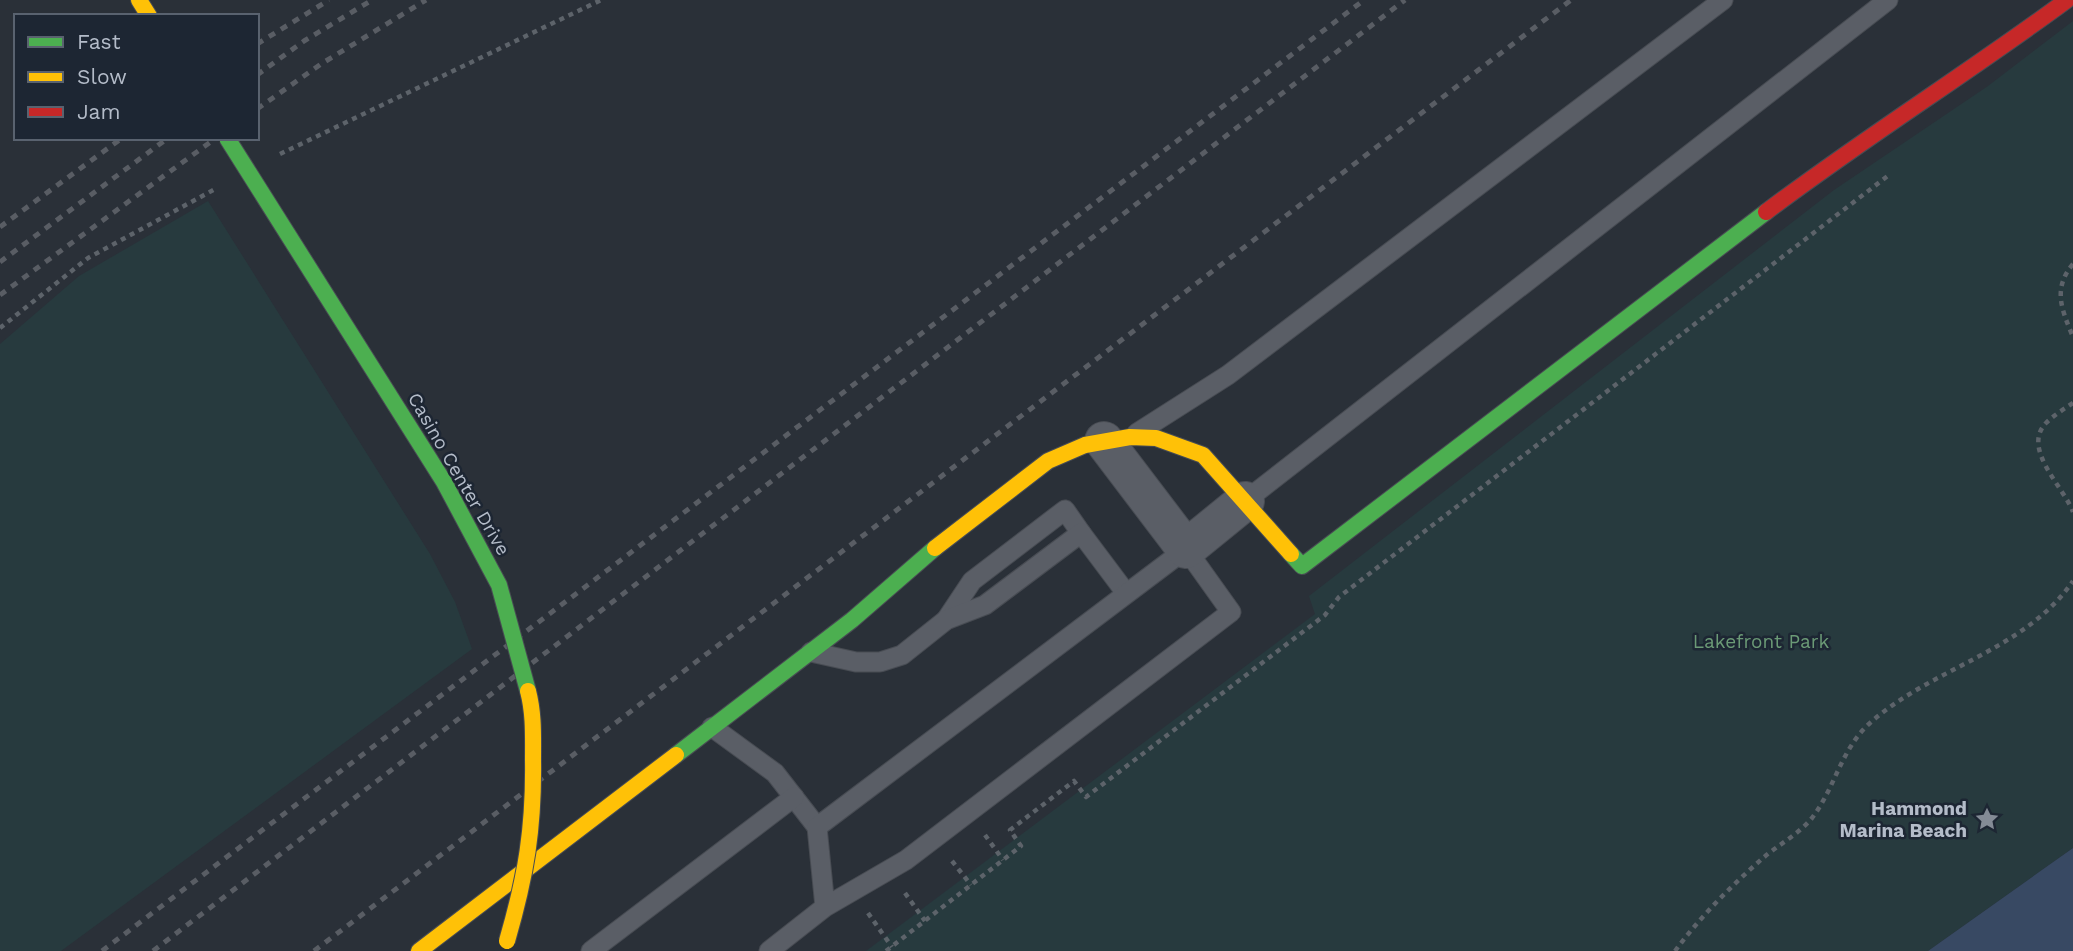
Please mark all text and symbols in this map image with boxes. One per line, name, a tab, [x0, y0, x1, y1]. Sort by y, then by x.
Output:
legend	[14, 14, 259, 140]
text: Fast	[77, 29, 121, 54]
text: Slow	[77, 64, 127, 89]
text: Jam	[77, 99, 120, 124]
street label: Casino Center Drive	[403, 389, 515, 559]
park label: Lakefront Park	[1693, 630, 1830, 653]
place label: Hammond Marina Beach	[1840, 797, 1967, 842]
place icon: Hammond Marina Beach	[1973, 805, 2001, 833]

